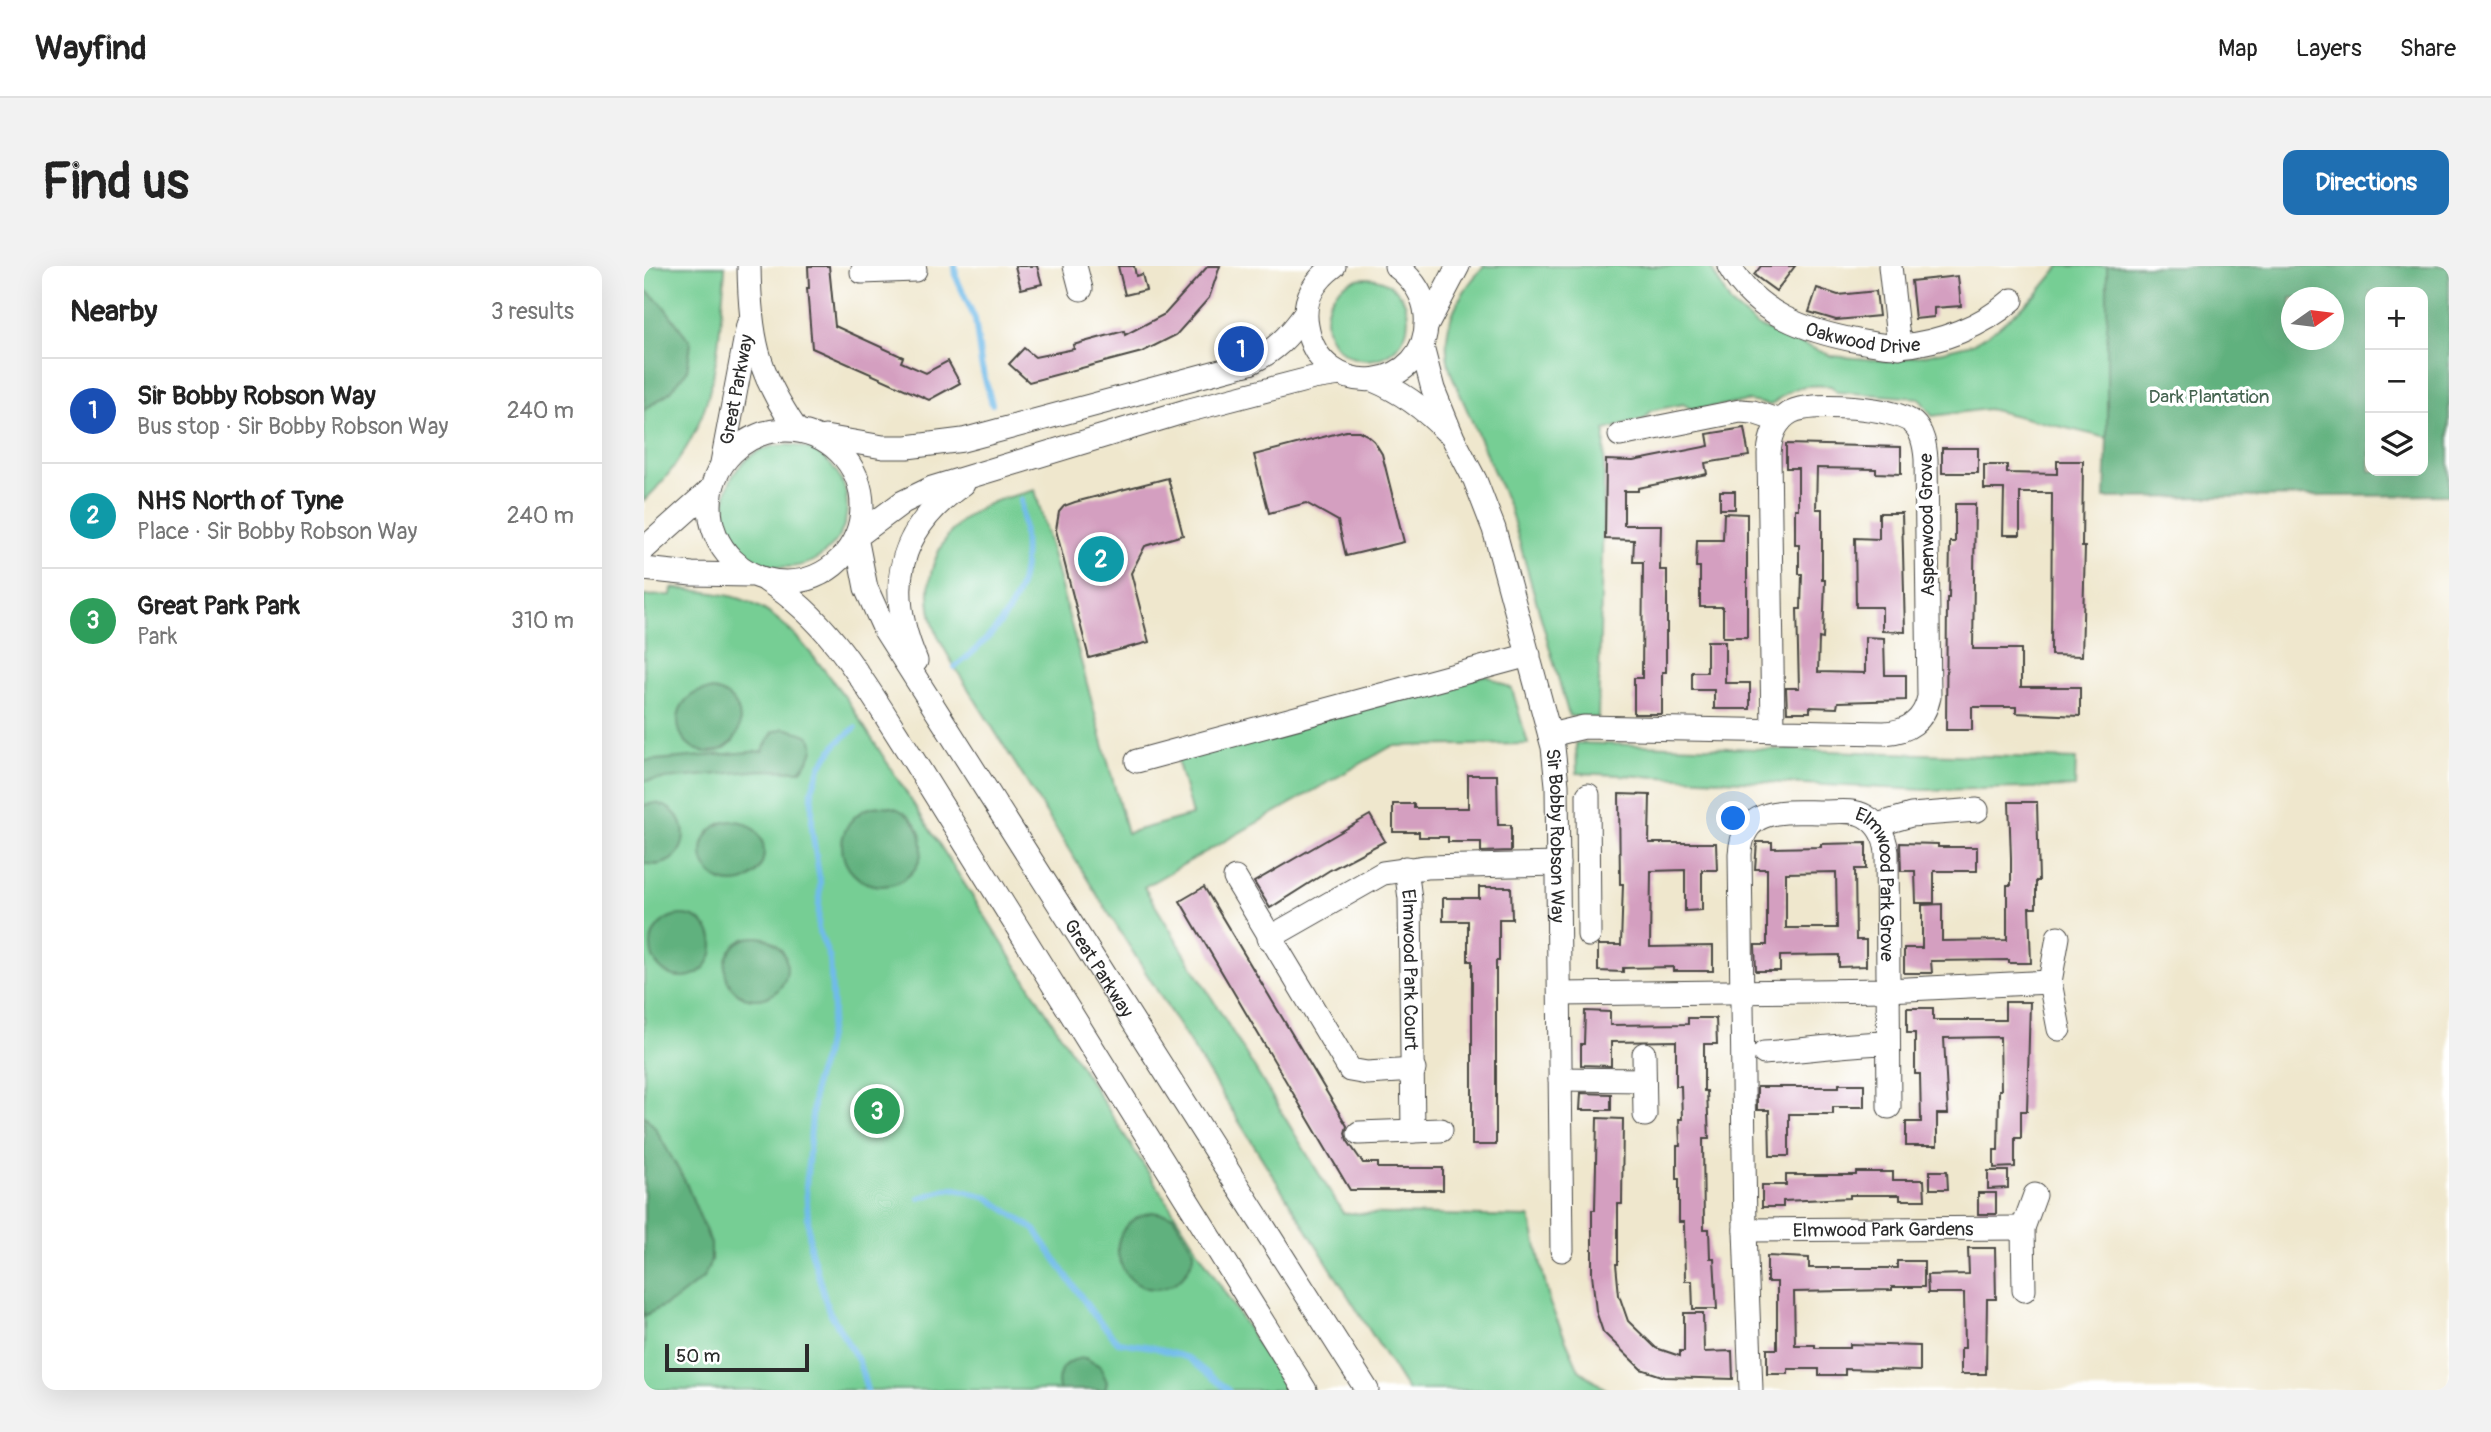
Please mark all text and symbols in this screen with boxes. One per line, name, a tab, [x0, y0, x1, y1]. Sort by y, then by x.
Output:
text: Wayfind	[35, 28, 147, 69]
text: Map	[2218, 34, 2258, 63]
text: Layers	[2296, 34, 2362, 63]
text: Share	[2400, 34, 2456, 63]
button: Directions	[2283, 150, 2449, 215]
text: Find us	[42, 152, 189, 213]
north arrow	[2281, 287, 2344, 350]
map controls	[2365, 287, 2428, 476]
button: +	[2365, 287, 2428, 350]
text: Nearby	[70, 293, 157, 330]
text: 3 results	[491, 297, 574, 326]
street label: Oakwood Drive	[1802, 317, 1923, 359]
pin: 1	[1218, 323, 1264, 375]
street label: Great Parkway	[715, 332, 759, 447]
button: −	[2365, 350, 2428, 413]
text: Sir Bobby Robson Way	[137, 380, 376, 412]
park label: Dark Plantation	[2148, 385, 2270, 409]
text: 1	[89, 396, 98, 425]
text: 240 m	[507, 396, 574, 425]
text: Bus stop · Sir Bobby Robson Way	[137, 412, 448, 441]
button: layers	[2365, 413, 2428, 476]
street label: Aspenwood Grove	[1914, 452, 1940, 597]
text: NHS North of Tyne	[137, 485, 343, 517]
text: 2	[87, 501, 99, 530]
text: 240 m	[507, 501, 574, 530]
text: Place · Sir Bobby Robson Way	[137, 517, 417, 546]
pin: 2	[1078, 533, 1124, 585]
text: Great Park Park	[137, 590, 300, 622]
text: 3	[87, 606, 99, 635]
text: 310 m	[511, 606, 574, 635]
text: Park	[137, 622, 177, 651]
street label: Sir Bobby Robson Way	[1540, 747, 1569, 923]
your location	[1716, 801, 1750, 835]
street label: Elmwood Park Grove	[1852, 802, 1899, 962]
street label: Elmwood Park Court	[1396, 888, 1423, 1051]
street label: Great Parkway	[1058, 915, 1139, 1022]
pin: 3	[854, 1085, 900, 1137]
street label: Elmwood Park Gardens	[1793, 1217, 1974, 1243]
scale bar	[665, 1341, 808, 1373]
text: 50 m	[676, 1344, 720, 1368]

